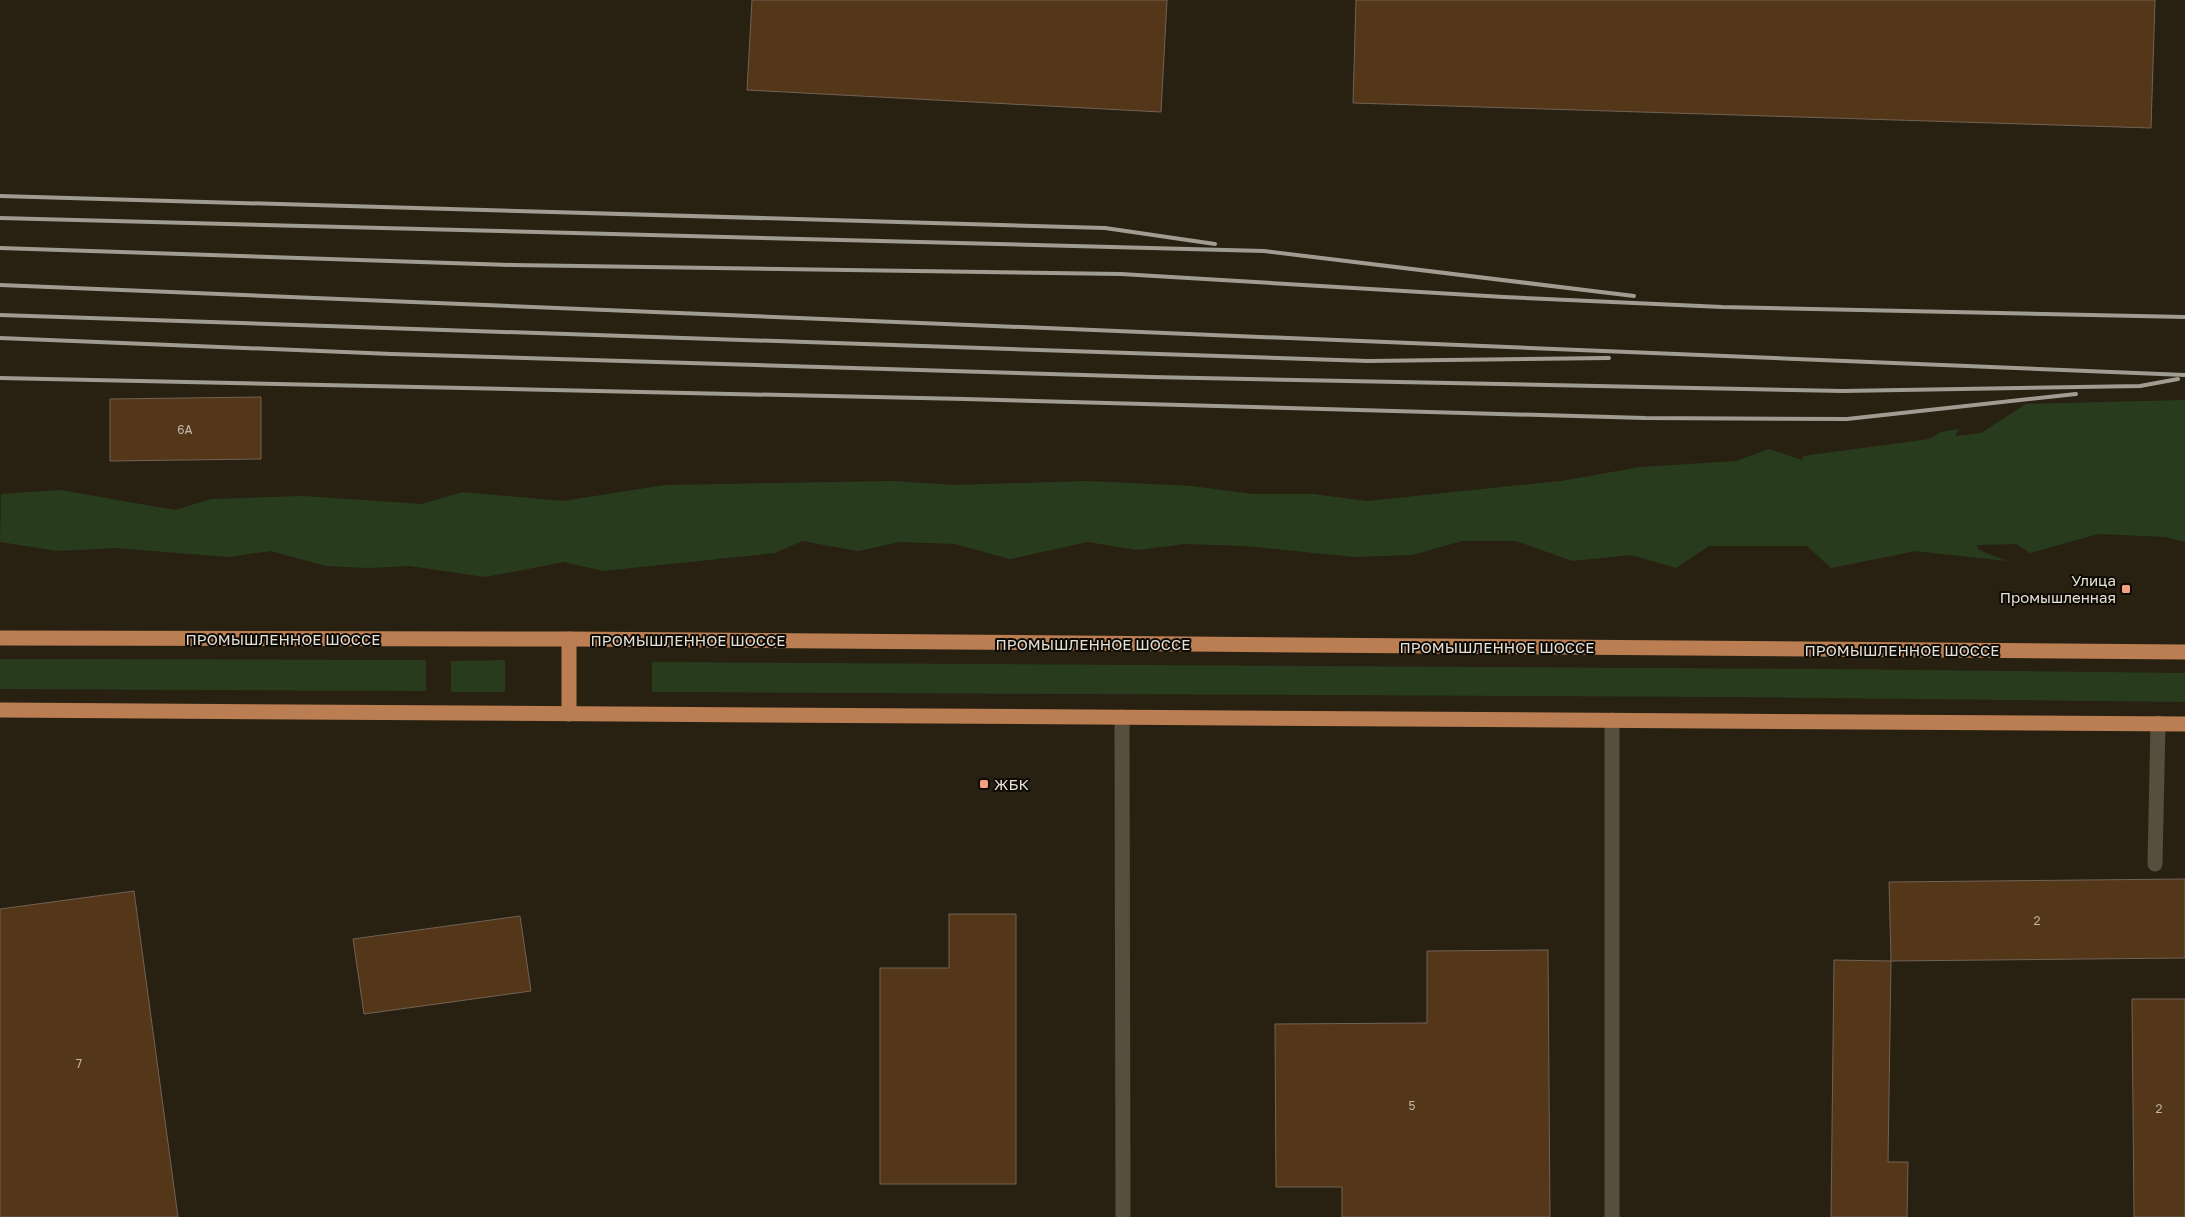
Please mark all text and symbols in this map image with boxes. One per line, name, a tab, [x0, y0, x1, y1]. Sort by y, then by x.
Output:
house number: 6А	[177, 422, 193, 437]
place label: Улица Промышленная	[2000, 571, 2116, 606]
marker: Улица Промышленная	[2120, 583, 2132, 595]
street label: ПРОМЫШЛЕННОЕ ШОССЕ	[186, 630, 380, 648]
street label: ПРОМЫШЛЕННОЕ ШОССЕ	[591, 631, 785, 649]
street label: ПРОМЫШЛЕННОЕ ШОССЕ	[996, 635, 1190, 653]
street label: ПРОМЫШЛЕННОЕ ШОССЕ	[1400, 638, 1594, 656]
street label: ПРОМЫШЛЕННОЕ ШОССЕ	[1805, 641, 1999, 659]
place label: ЖБК	[994, 775, 1029, 793]
marker: ЖБК	[978, 778, 990, 790]
house number: 2	[2034, 913, 2041, 928]
house number: 7	[76, 1056, 82, 1071]
house number: 5	[1409, 1098, 1416, 1113]
house number: 2	[2156, 1101, 2163, 1116]

